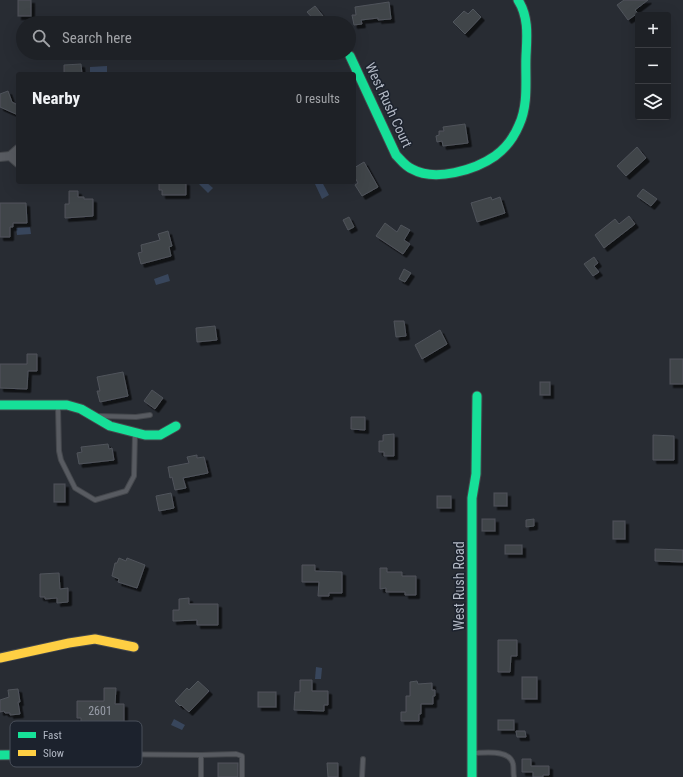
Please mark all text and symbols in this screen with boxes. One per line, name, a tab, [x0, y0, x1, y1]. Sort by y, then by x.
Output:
map controls	[635, 12, 671, 120]
button: +	[635, 12, 671, 48]
search box	[16, 16, 356, 60]
icon: search	[30, 27, 52, 49]
text: Search here	[62, 29, 132, 47]
button: −	[635, 48, 671, 84]
street label: West Rush Court	[362, 60, 416, 150]
button: layers	[635, 84, 671, 120]
text: Nearby	[32, 88, 80, 108]
text: 0 results	[296, 91, 340, 106]
street label: West Rush Road	[451, 541, 467, 631]
house number: 2601	[88, 704, 112, 718]
legend	[10, 721, 142, 767]
text: Fast	[43, 729, 62, 742]
text: Slow	[43, 747, 64, 760]

